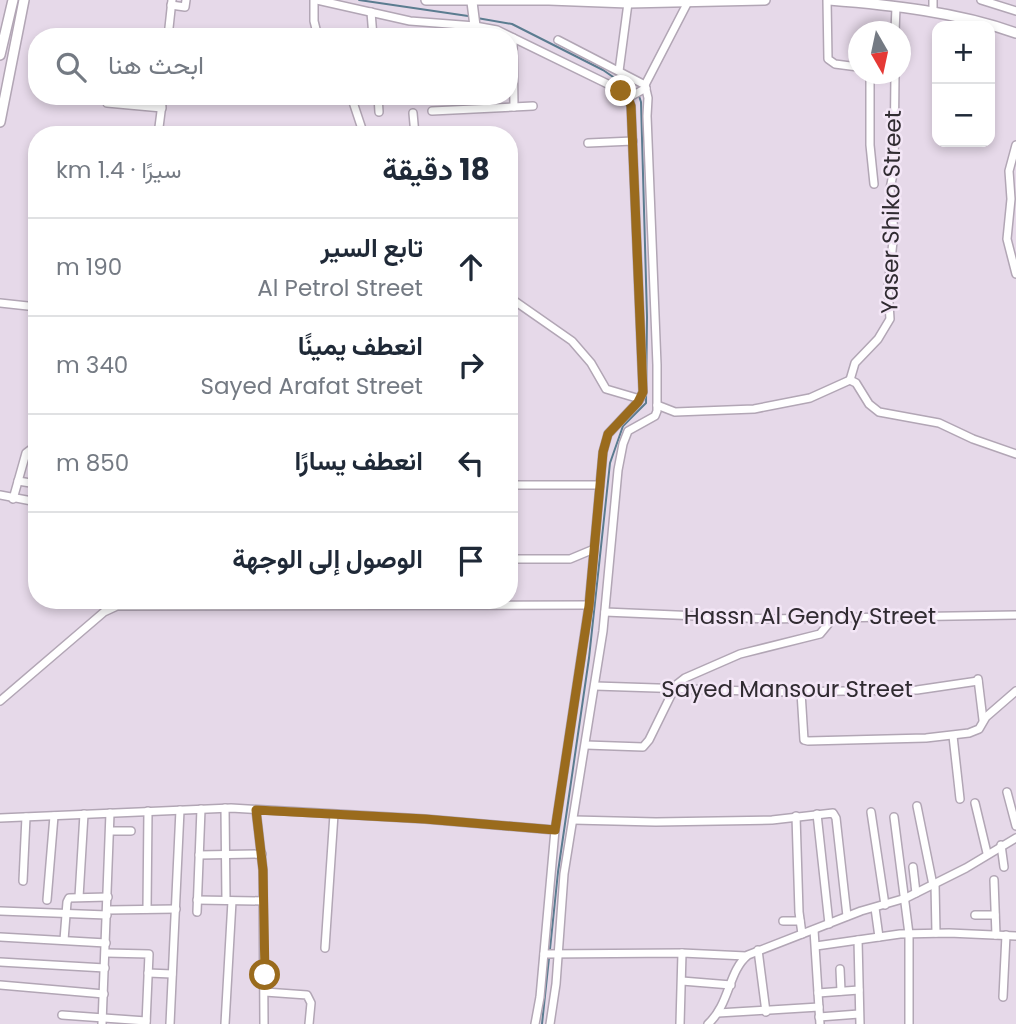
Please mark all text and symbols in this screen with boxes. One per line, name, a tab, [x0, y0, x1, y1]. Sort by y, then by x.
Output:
north arrow	[848, 21, 911, 84]
map controls	[932, 21, 995, 147]
button: +	[932, 21, 995, 84]
search box	[28, 28, 518, 105]
text: ابحث هنا	[108, 47, 204, 83]
icon: search	[52, 48, 90, 86]
route end	[605, 75, 636, 106]
button: −	[932, 84, 995, 147]
street label: Yaser Shiko Street	[873, 110, 909, 314]
text: 18 دقيقة	[382, 148, 490, 191]
text: سيرًا · 1.4 km	[56, 154, 181, 186]
text: تابع السير	[321, 230, 423, 266]
icon: ahead	[452, 248, 490, 286]
text: 190 m	[56, 251, 122, 283]
text: Al Petrol Street	[257, 272, 423, 304]
text: انعطف يمينًا	[298, 328, 423, 364]
icon: right	[452, 346, 490, 384]
text: 340 m	[56, 349, 128, 381]
text: Sayed Arafat Street	[200, 370, 423, 402]
text: انعطف يسارًا	[294, 443, 423, 479]
icon: left	[452, 444, 490, 482]
text: 850 m	[56, 447, 129, 479]
text: الوصول إلى الوجهة	[232, 541, 423, 577]
icon: arrive	[452, 542, 490, 580]
street label: Hassn Al Gendy Street	[684, 600, 936, 632]
street label: Sayed Mansour Street	[661, 673, 913, 705]
route start	[249, 959, 280, 990]

